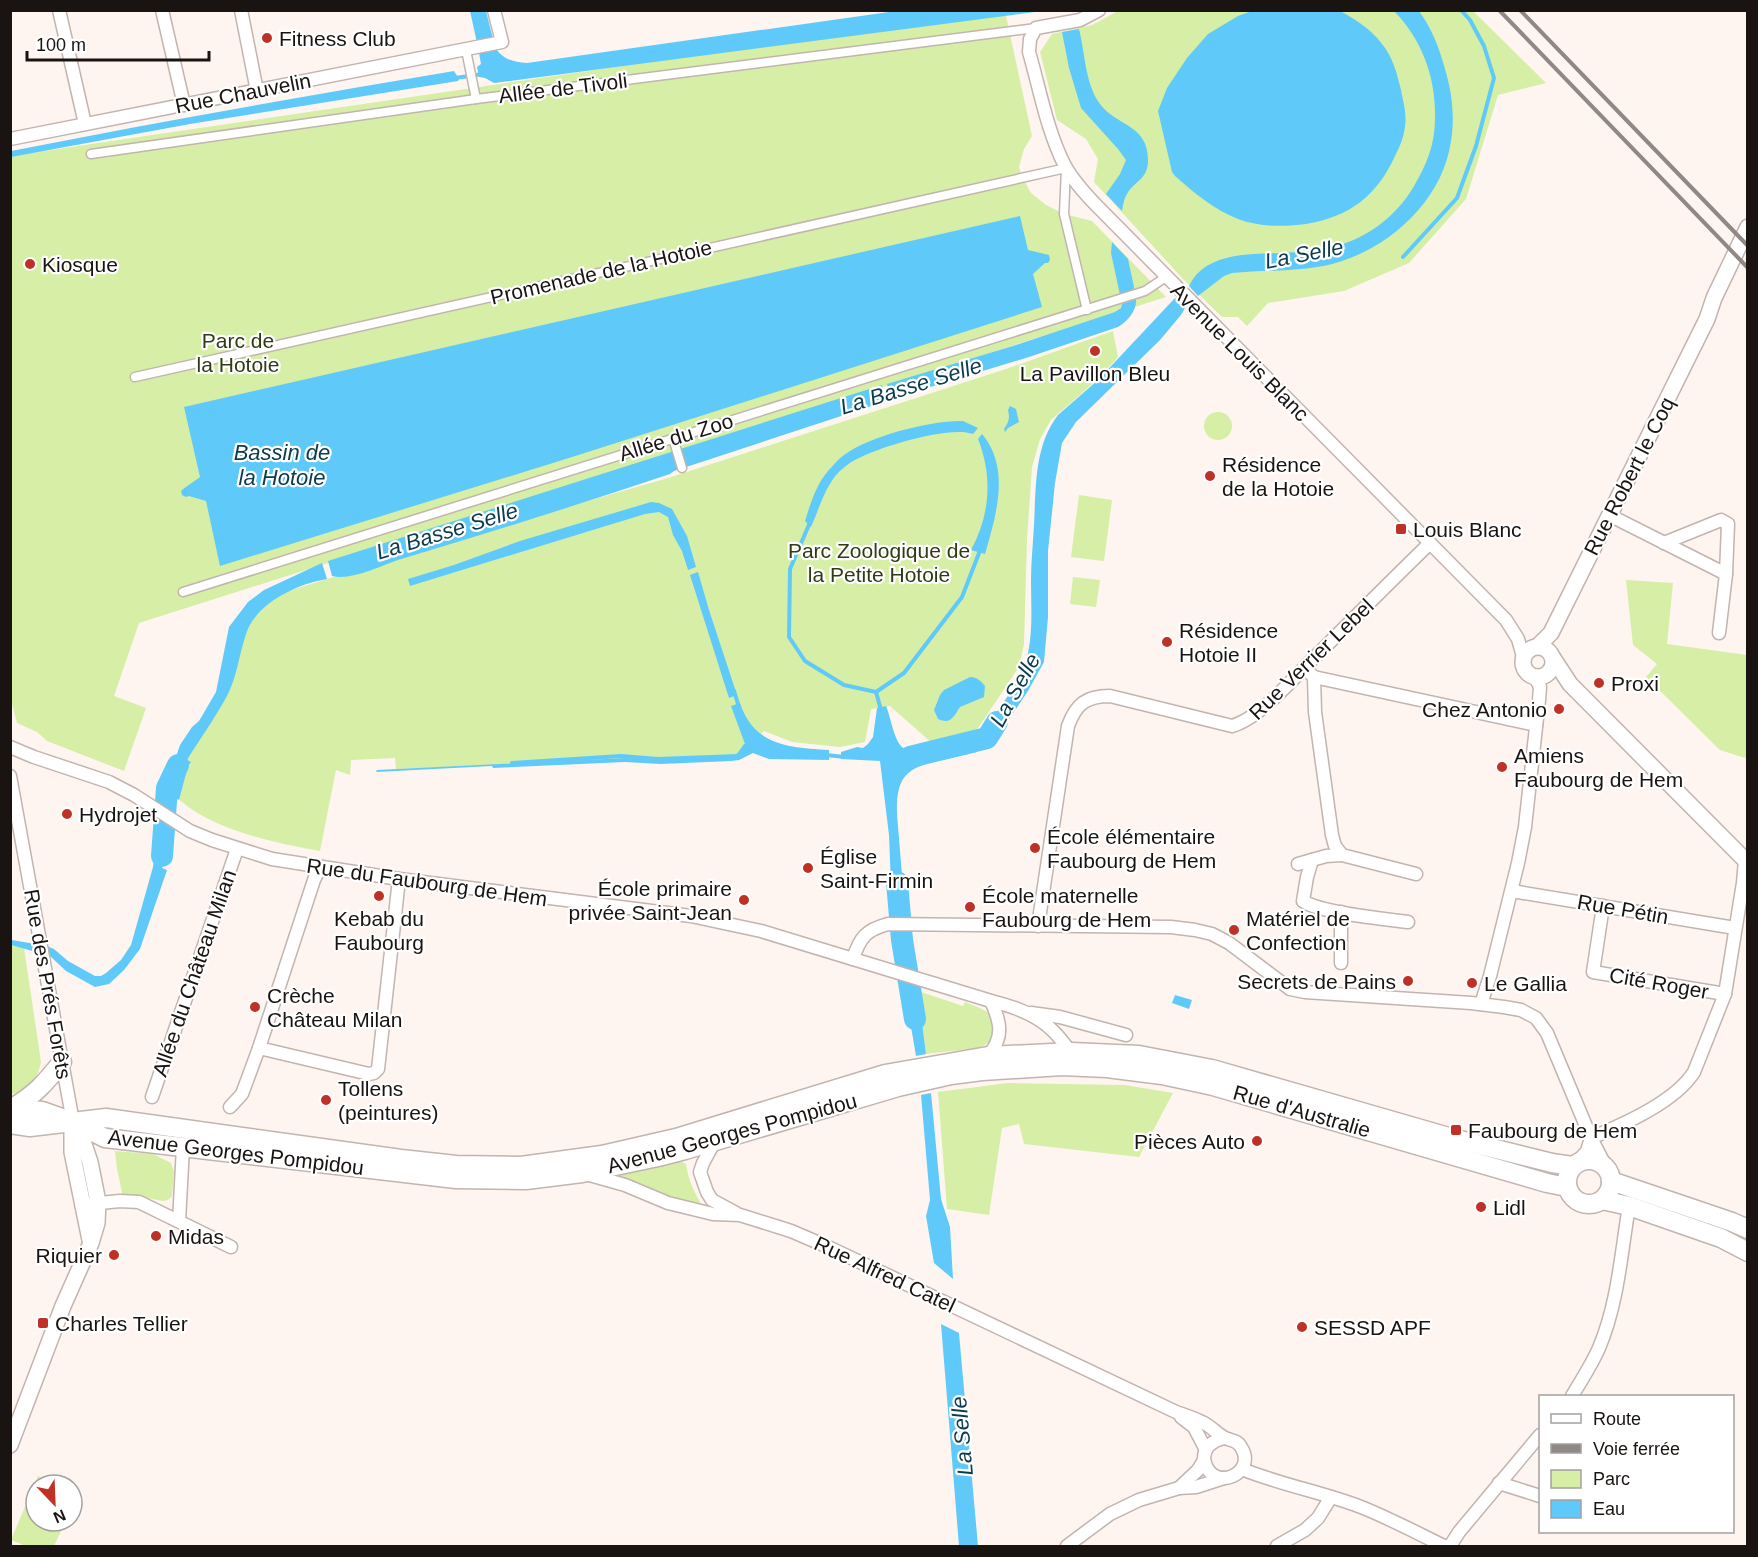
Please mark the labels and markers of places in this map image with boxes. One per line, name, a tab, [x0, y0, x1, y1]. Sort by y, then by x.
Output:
place label: Fitness Club	[279, 27, 396, 50]
marker: Fitness Club	[260, 31, 274, 45]
place label: Kiosque	[42, 253, 118, 276]
marker: Kiosque	[23, 257, 37, 271]
marker: La Pavillon Bleu	[1088, 344, 1102, 358]
place label: La Pavillon Bleu	[1020, 362, 1170, 385]
place label: Résidence de la Hotoie	[1222, 453, 1334, 500]
marker: Résidence de la Hotoie	[1203, 469, 1217, 483]
place label: Louis Blanc	[1413, 518, 1522, 541]
marker: Louis Blanc	[1394, 522, 1408, 536]
place label: Résidence Hotoie II	[1179, 619, 1278, 666]
marker: Résidence Hotoie II	[1160, 635, 1174, 649]
place label: Proxi	[1611, 672, 1659, 695]
marker: Proxi	[1592, 676, 1606, 690]
place label: Chez Antonio	[1422, 698, 1547, 721]
marker: Chez Antonio	[1552, 702, 1566, 716]
place label: Amiens Faubourg de Hem	[1514, 744, 1683, 791]
marker: Amiens Faubourg de Hem	[1495, 760, 1509, 774]
place label: Hydrojet	[79, 803, 157, 826]
marker: Hydrojet	[60, 807, 74, 821]
place label: École élémentaire Faubourg de Hem	[1047, 825, 1216, 872]
marker: École élémentaire Faubourg de Hem	[1028, 841, 1042, 855]
place label: Église Saint-Firmin	[820, 845, 933, 892]
marker: Église Saint-Firmin	[801, 861, 815, 875]
place label: École primaire privée Saint-Jean	[569, 877, 732, 924]
place label: École maternelle Faubourg de Hem	[982, 884, 1151, 931]
marker: Kebab du Faubourg	[372, 889, 386, 903]
marker: École primaire privée Saint-Jean	[737, 893, 751, 907]
marker: École maternelle Faubourg de Hem	[963, 900, 977, 914]
place label: Kebab du Faubourg	[334, 907, 424, 954]
place label: Matériel de Confection	[1246, 907, 1350, 954]
marker: Matériel de Confection	[1227, 923, 1241, 937]
place label: Secrets de Pains	[1237, 970, 1396, 993]
place label: Le Gallia	[1484, 972, 1567, 995]
marker: Secrets de Pains	[1401, 974, 1415, 988]
marker: Le Gallia	[1465, 976, 1479, 990]
place label: Crèche Château Milan	[267, 984, 402, 1031]
marker: Crèche Château Milan	[248, 1000, 262, 1014]
place label: Tollens (peintures)	[338, 1077, 438, 1124]
marker: Tollens (peintures)	[319, 1093, 333, 1107]
place label: Faubourg de Hem	[1468, 1119, 1637, 1142]
marker: Faubourg de Hem	[1449, 1123, 1463, 1137]
place label: Pièces Auto	[1134, 1130, 1245, 1153]
marker: Pièces Auto	[1250, 1134, 1264, 1148]
place label: Lidl	[1493, 1196, 1526, 1219]
marker: Lidl	[1474, 1200, 1488, 1214]
place label: Midas	[168, 1225, 224, 1248]
marker: Midas	[149, 1229, 163, 1243]
place label: Riquier	[35, 1244, 102, 1267]
marker: Riquier	[107, 1248, 121, 1262]
place label: Charles Tellier	[55, 1312, 188, 1335]
marker: Charles Tellier	[36, 1316, 50, 1330]
place label: SESSD APF	[1314, 1316, 1431, 1339]
marker: SESSD APF	[1295, 1320, 1309, 1334]

